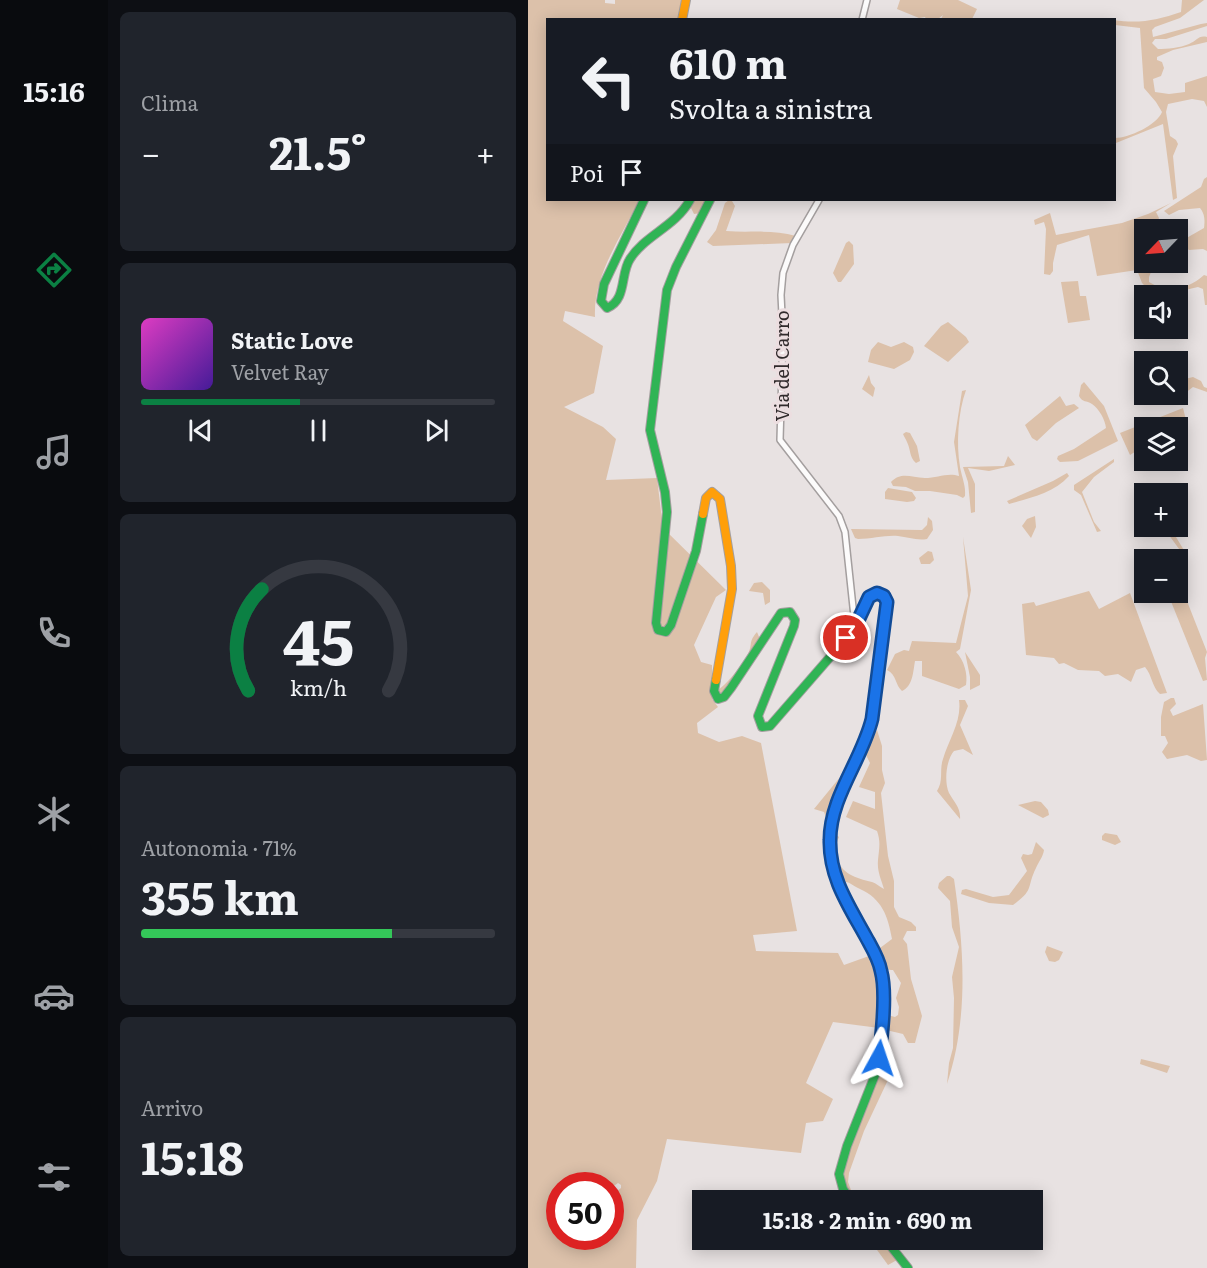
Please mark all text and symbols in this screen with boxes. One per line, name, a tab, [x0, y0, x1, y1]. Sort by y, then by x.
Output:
text: 610 m	[669, 30, 787, 92]
icon: left	[570, 42, 648, 120]
text: 15:16	[23, 70, 85, 110]
text: Clima	[141, 87, 198, 117]
text: Svolta a sinistra	[669, 87, 872, 127]
text: 21.5°	[269, 117, 367, 184]
text: −	[141, 127, 160, 176]
text: +	[476, 127, 495, 176]
text: Poi	[570, 156, 603, 189]
icon: arrive	[615, 156, 648, 189]
north arrow	[1134, 219, 1188, 273]
map controls	[1134, 219, 1188, 603]
icon: directions	[33, 249, 75, 291]
button: sound	[1134, 285, 1188, 339]
street label: Via del Carro	[768, 310, 795, 422]
text: Static Love	[231, 323, 353, 356]
button: search	[1134, 351, 1188, 405]
text: Velvet Ray	[231, 356, 329, 386]
icon: previous	[184, 414, 217, 447]
icon: pause	[302, 414, 335, 447]
icon: next	[420, 414, 453, 447]
button: layers	[1134, 417, 1188, 471]
icon: music	[33, 431, 75, 473]
button: +	[1134, 483, 1188, 537]
button: −	[1134, 549, 1188, 603]
text: 45	[282, 592, 354, 684]
icon: phone	[33, 612, 75, 654]
pin	[820, 612, 871, 663]
icon: arrive	[829, 621, 862, 654]
text: km/h	[289, 671, 347, 703]
icon: climate	[33, 793, 75, 835]
text: Autonomia · 71%	[141, 832, 297, 862]
text: 355 km	[141, 862, 299, 929]
icon: car	[33, 975, 75, 1017]
position arrow	[847, 1026, 911, 1090]
text: Arrivo	[141, 1092, 203, 1122]
text: 15:18	[141, 1122, 244, 1189]
icon: filters	[33, 1156, 75, 1198]
speed limit sign: 50	[546, 1172, 624, 1250]
text: 15:18 · 2 min · 690 m	[763, 1203, 972, 1236]

